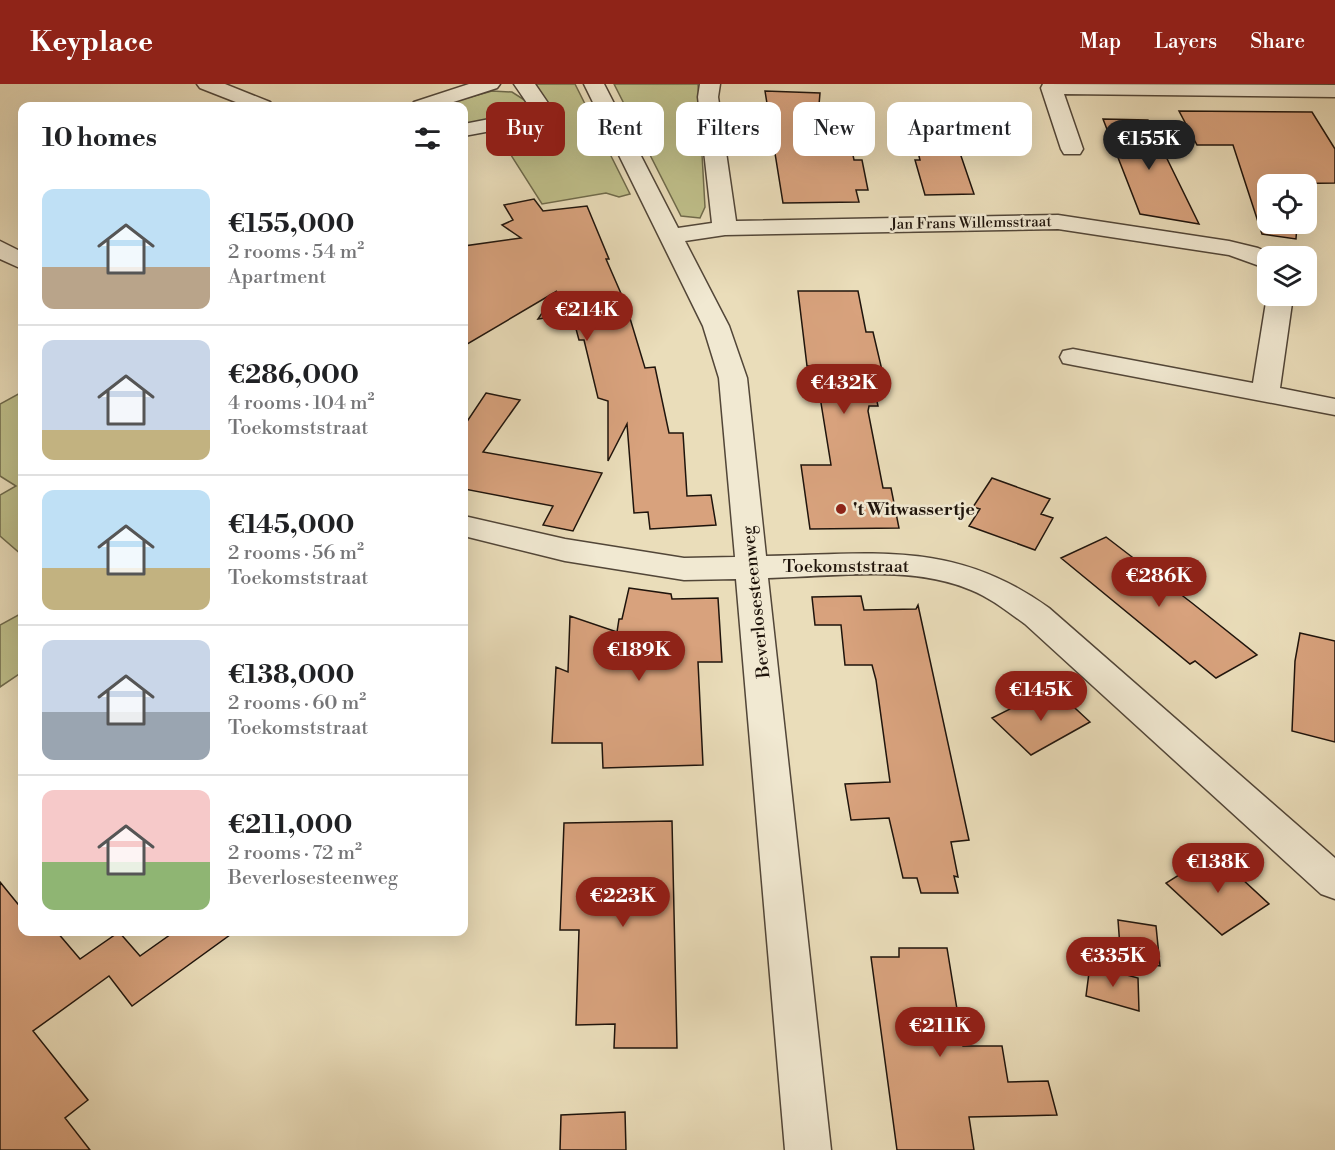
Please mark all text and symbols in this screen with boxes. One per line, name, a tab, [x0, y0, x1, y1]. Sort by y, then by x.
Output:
text: Keyplace	[30, 25, 153, 60]
text: Map	[1080, 29, 1121, 55]
text: Layers	[1154, 29, 1217, 55]
text: Share	[1250, 29, 1305, 55]
chip: Buy	[486, 102, 565, 156]
chip: Rent	[577, 102, 664, 156]
chip: Filters	[676, 102, 781, 156]
chip: New	[793, 102, 875, 156]
chip: Apartment	[887, 102, 1032, 156]
pin: €155K	[1107, 120, 1191, 171]
text: 10 homes	[42, 122, 157, 154]
icon: filters	[411, 122, 444, 155]
text: €155K	[1117, 127, 1181, 152]
map controls	[1257, 174, 1317, 306]
button: locate	[1257, 174, 1317, 234]
text: €155,000	[228, 208, 354, 240]
street label: Jan Frans Willemsstraat	[889, 212, 1053, 234]
icon: home	[90, 213, 162, 285]
text: 2 rooms · 54 m²	[228, 240, 364, 265]
button: layers	[1257, 246, 1317, 306]
text: Apartment	[228, 265, 326, 290]
pin: €214K	[545, 291, 629, 342]
text: €214K	[555, 298, 619, 323]
text: €286,000	[228, 359, 359, 391]
icon: home	[90, 364, 162, 436]
pin: €432K	[802, 364, 886, 415]
text: €432K	[810, 371, 878, 396]
text: 4 rooms · 104 m²	[228, 391, 375, 416]
text: Toekomststraat	[228, 416, 368, 441]
place label: 't Witwassertje	[853, 498, 975, 521]
marker: 't Witwassertje	[834, 502, 848, 516]
text: €145,000	[228, 509, 355, 541]
icon: home	[90, 514, 162, 586]
street label: Beverlosesteenweg	[736, 524, 776, 680]
text: 2 rooms · 56 m²	[228, 541, 364, 566]
street label: Toekomststraat	[783, 555, 910, 578]
pin: €286K	[1117, 557, 1201, 608]
text: €286K	[1125, 564, 1193, 589]
text: Toekomststraat	[228, 566, 368, 591]
pin: €189K	[597, 631, 681, 682]
text: €189K	[607, 638, 671, 663]
text: €138,000	[228, 659, 354, 691]
icon: home	[90, 664, 162, 736]
pin: €145K	[999, 671, 1083, 722]
text: €145K	[1009, 678, 1073, 703]
text: 2 rooms · 60 m²	[228, 691, 366, 716]
text: Toekomststraat	[228, 716, 368, 741]
text: €211,000	[228, 809, 352, 841]
icon: home	[90, 814, 162, 886]
text: 2 rooms · 72 m²	[228, 841, 362, 866]
pin: €138K	[1176, 843, 1260, 894]
text: €138K	[1186, 850, 1250, 875]
text: Beverlosesteenweg	[228, 866, 398, 891]
pin: €223K	[581, 877, 665, 928]
text: €223K	[590, 884, 656, 909]
pin: €335K	[1071, 937, 1155, 988]
text: €335K	[1080, 944, 1146, 969]
pin: €211K	[898, 1007, 982, 1058]
text: €211K	[909, 1014, 971, 1039]

